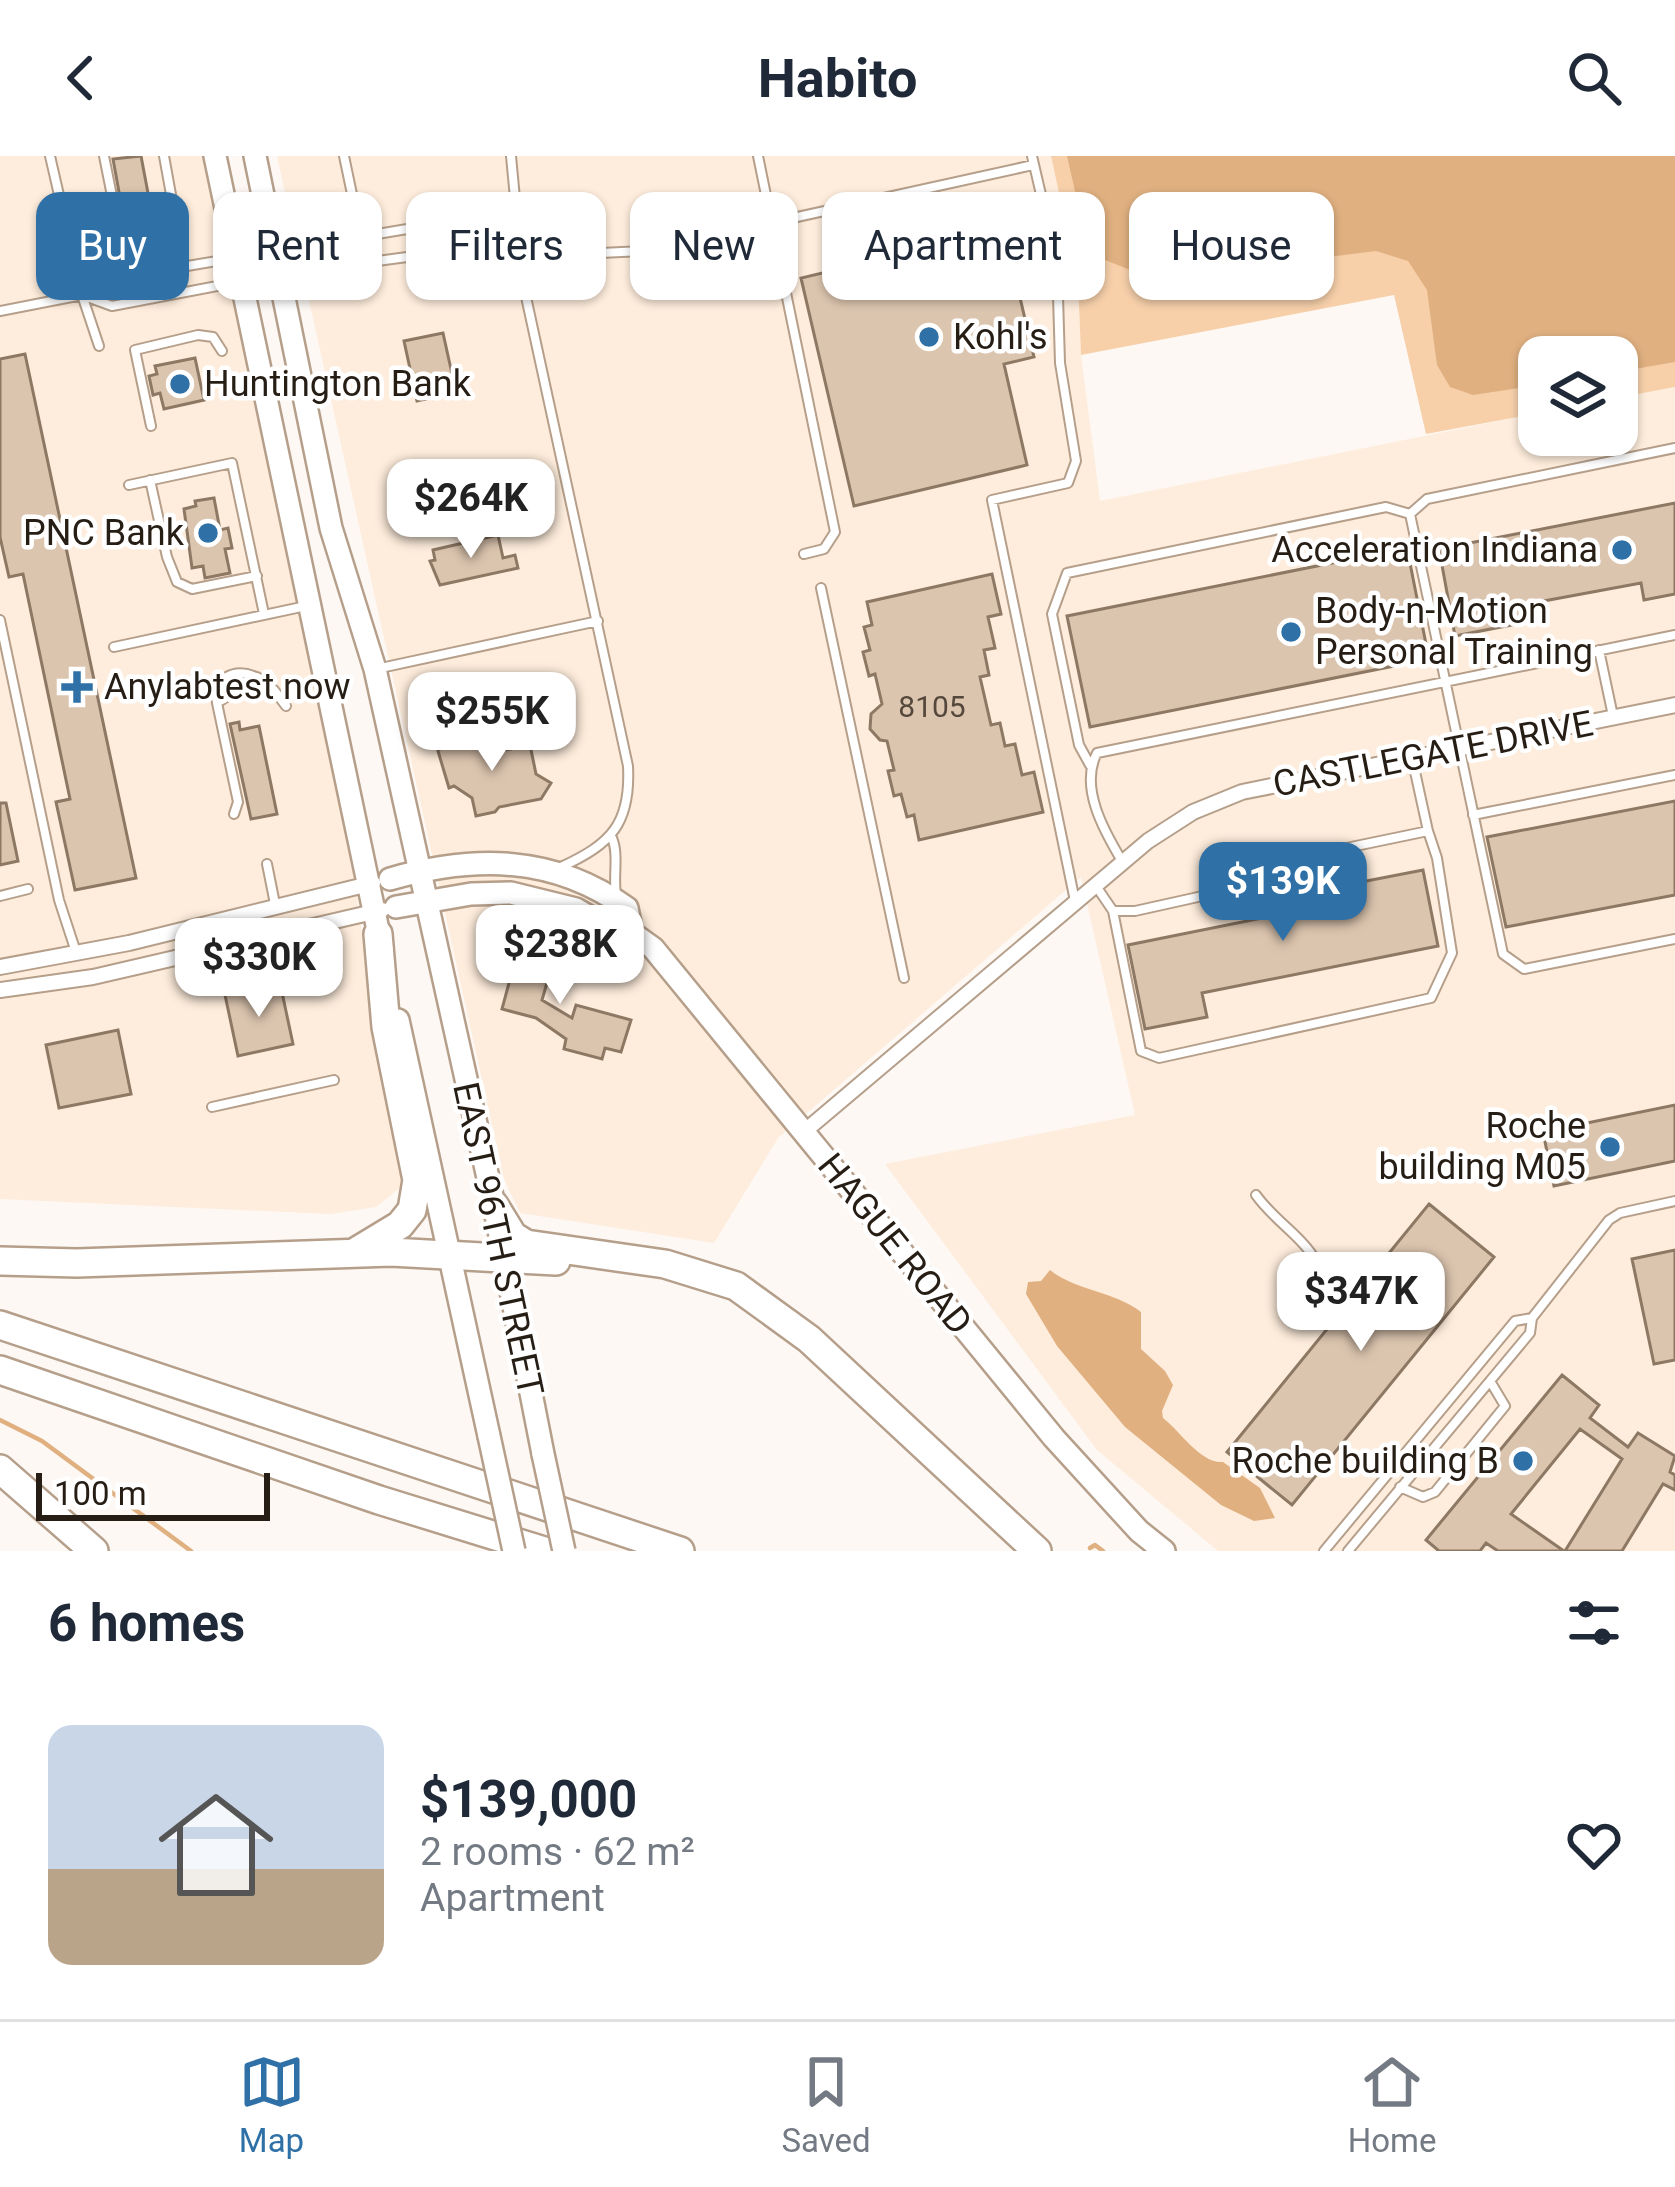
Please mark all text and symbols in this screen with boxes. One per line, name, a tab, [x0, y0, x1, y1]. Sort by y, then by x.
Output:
icon: back	[48, 45, 114, 111]
icon: search	[1561, 45, 1627, 111]
text: Habito	[758, 47, 917, 110]
chip: Buy	[36, 192, 189, 300]
chip: Rent	[213, 192, 382, 300]
chip: Filters	[406, 192, 606, 300]
chip: New	[630, 192, 798, 300]
chip: Apartment	[822, 192, 1105, 300]
chip: House	[1129, 192, 1334, 300]
place label: Kohl's	[953, 316, 1048, 358]
marker: Kohl's	[916, 324, 942, 350]
map controls	[1518, 336, 1638, 456]
button: layers	[1518, 336, 1638, 456]
place label: Huntington Bank	[204, 363, 472, 405]
marker: Huntington Bank	[167, 371, 193, 397]
pin: $264K	[387, 459, 555, 561]
text: $264K	[414, 475, 528, 521]
place label: PNC Bank	[23, 512, 185, 554]
marker: PNC Bank	[195, 520, 221, 546]
place label: Acceleration Indiana	[1271, 529, 1598, 571]
marker: Acceleration Indiana	[1609, 537, 1635, 563]
place label: Body-n-Motion Personal Training	[1315, 590, 1593, 673]
marker: Body-n-Motion Personal Training	[1278, 619, 1304, 645]
place label: Anylabtest now	[104, 666, 351, 708]
marker: Anylabtest now	[61, 671, 93, 703]
pin: $255K	[408, 672, 576, 774]
text: $255K	[435, 688, 549, 734]
house number: 8105	[898, 689, 966, 724]
street label: CASTLEGATE DRIVE	[1269, 702, 1597, 806]
pin: $139K	[1199, 842, 1367, 944]
text: $139K	[1226, 858, 1340, 904]
pin: $238K	[476, 905, 644, 1007]
pin: $330K	[175, 918, 343, 1020]
text: $238K	[503, 921, 617, 967]
text: $330K	[202, 934, 316, 980]
street label: EAST 96TH STREET	[444, 1078, 552, 1400]
place label: Roche building M05	[1378, 1105, 1586, 1188]
marker: Roche building M05	[1597, 1134, 1623, 1160]
street label: HAGUE ROAD	[809, 1145, 981, 1343]
pin: $347K	[1277, 1252, 1445, 1354]
text: $347K	[1304, 1268, 1418, 1314]
place label: Roche building B	[1232, 1440, 1499, 1482]
marker: Roche building B	[1510, 1448, 1536, 1474]
scale bar	[36, 1467, 270, 1520]
text: 100 m	[54, 1474, 147, 1513]
icon: filters	[1561, 1590, 1627, 1656]
text: 6 homes	[48, 1594, 245, 1653]
text: $139,000	[420, 1770, 637, 1829]
icon: home	[144, 1773, 288, 1917]
icon: heart	[1561, 1812, 1627, 1878]
text: 2 rooms · 62 m²	[420, 1829, 695, 1875]
text: Apartment	[420, 1875, 605, 1921]
tab: Map	[239, 2049, 305, 2160]
tab: Saved	[782, 2049, 871, 2160]
tab: Home	[1348, 2049, 1437, 2160]

